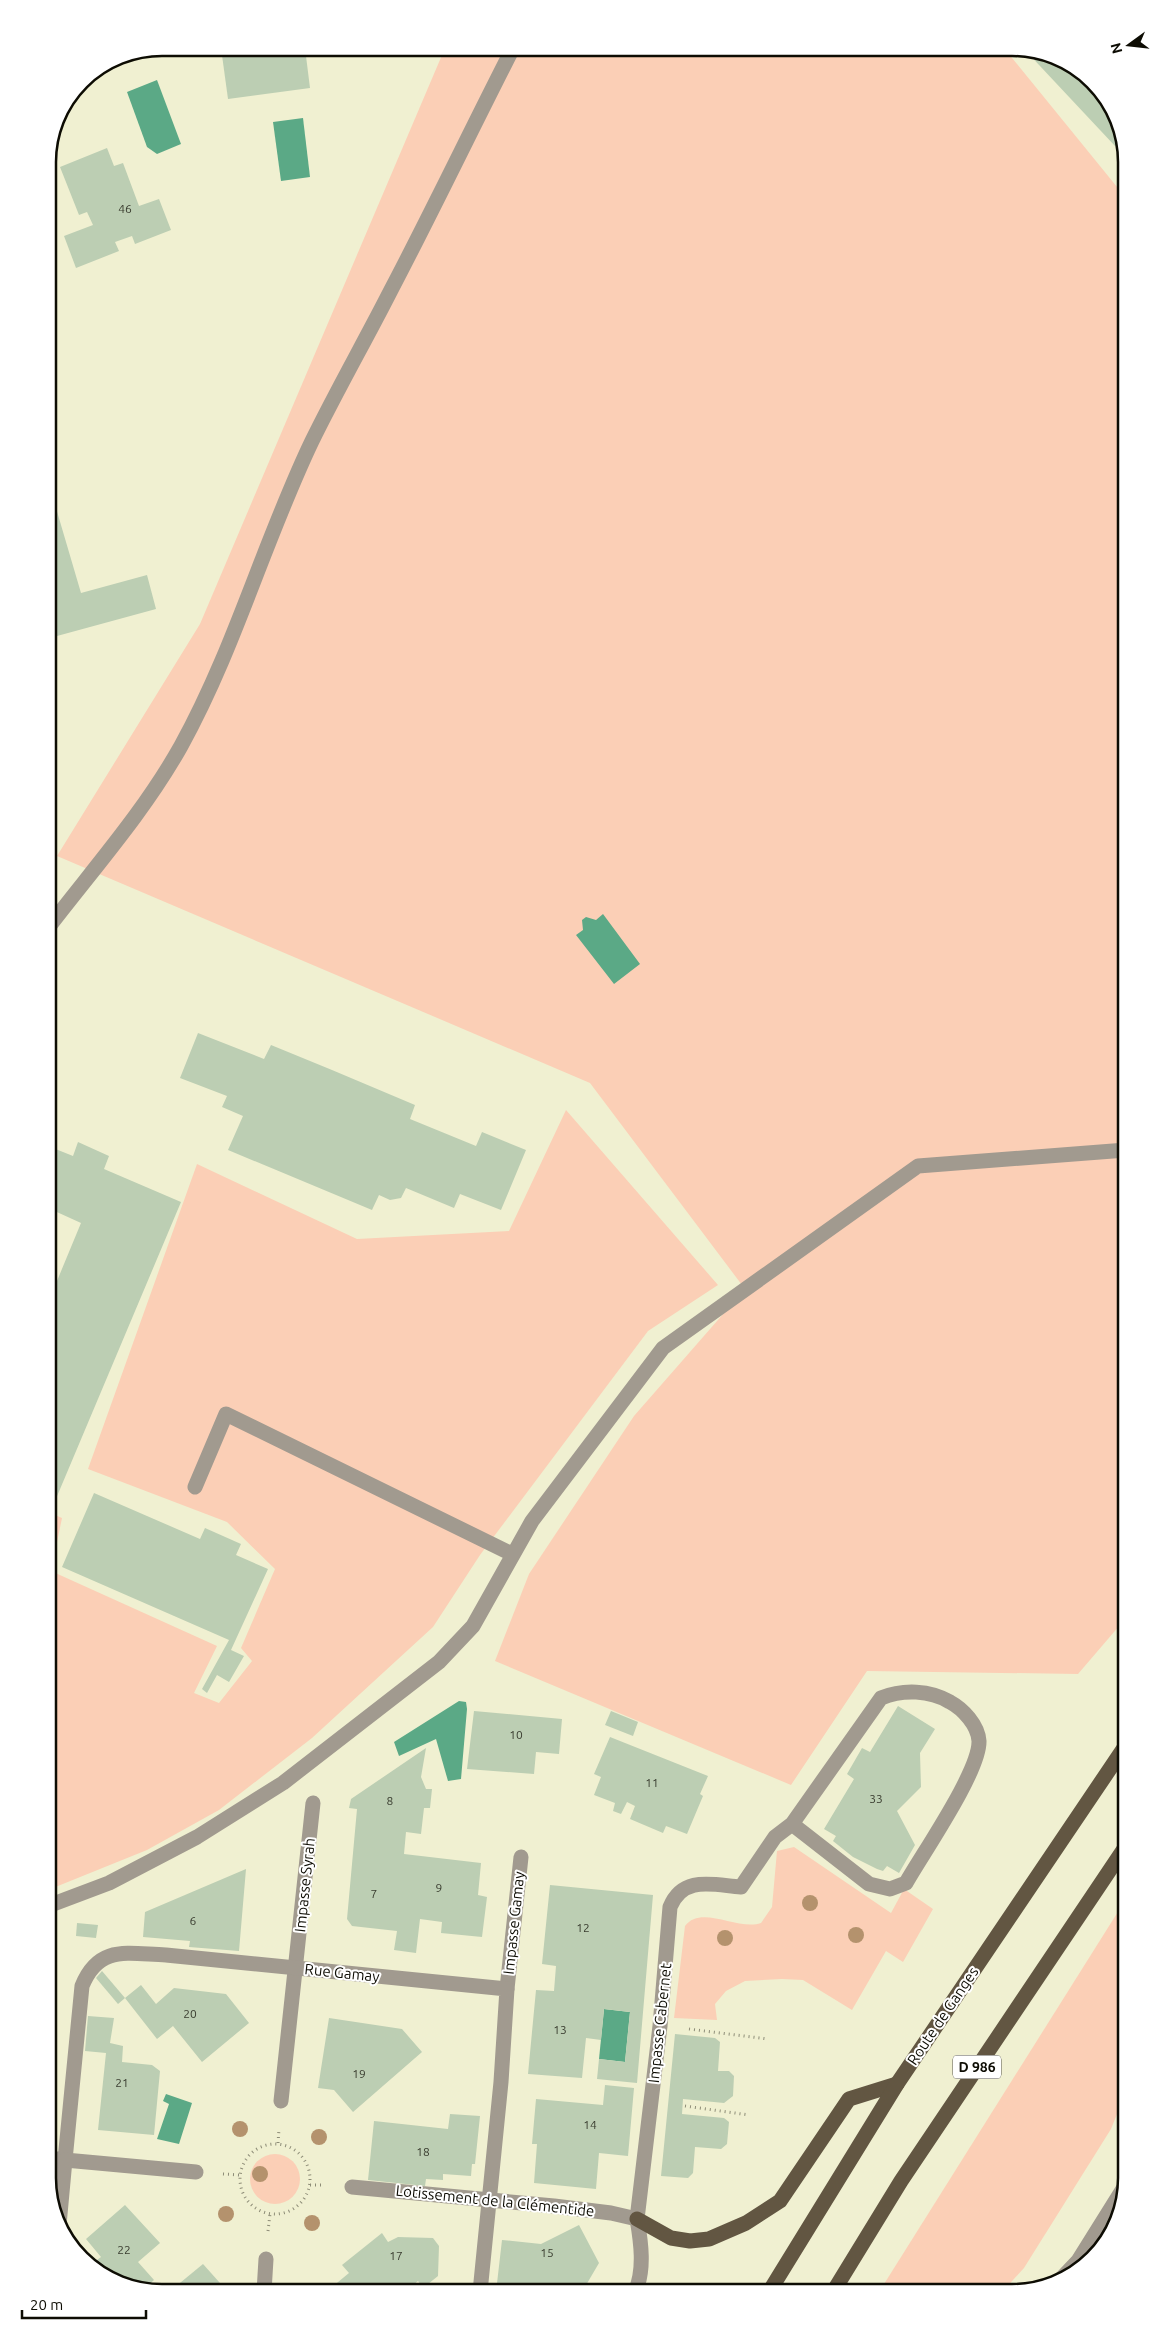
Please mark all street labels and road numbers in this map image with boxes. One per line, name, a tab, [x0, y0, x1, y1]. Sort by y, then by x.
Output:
street label: Impasse Syrah	[291, 1837, 318, 1933]
street label: Impasse Gamay	[500, 1871, 527, 1975]
street label: Rue Gamay	[304, 1960, 380, 1985]
street label: Impasse Cabernet	[645, 1962, 674, 2084]
street label: Route de Ganges	[904, 1964, 982, 2068]
road number: D 986	[953, 2056, 1001, 2078]
street label: Lotissement de la Clémentide	[395, 2182, 595, 2219]

